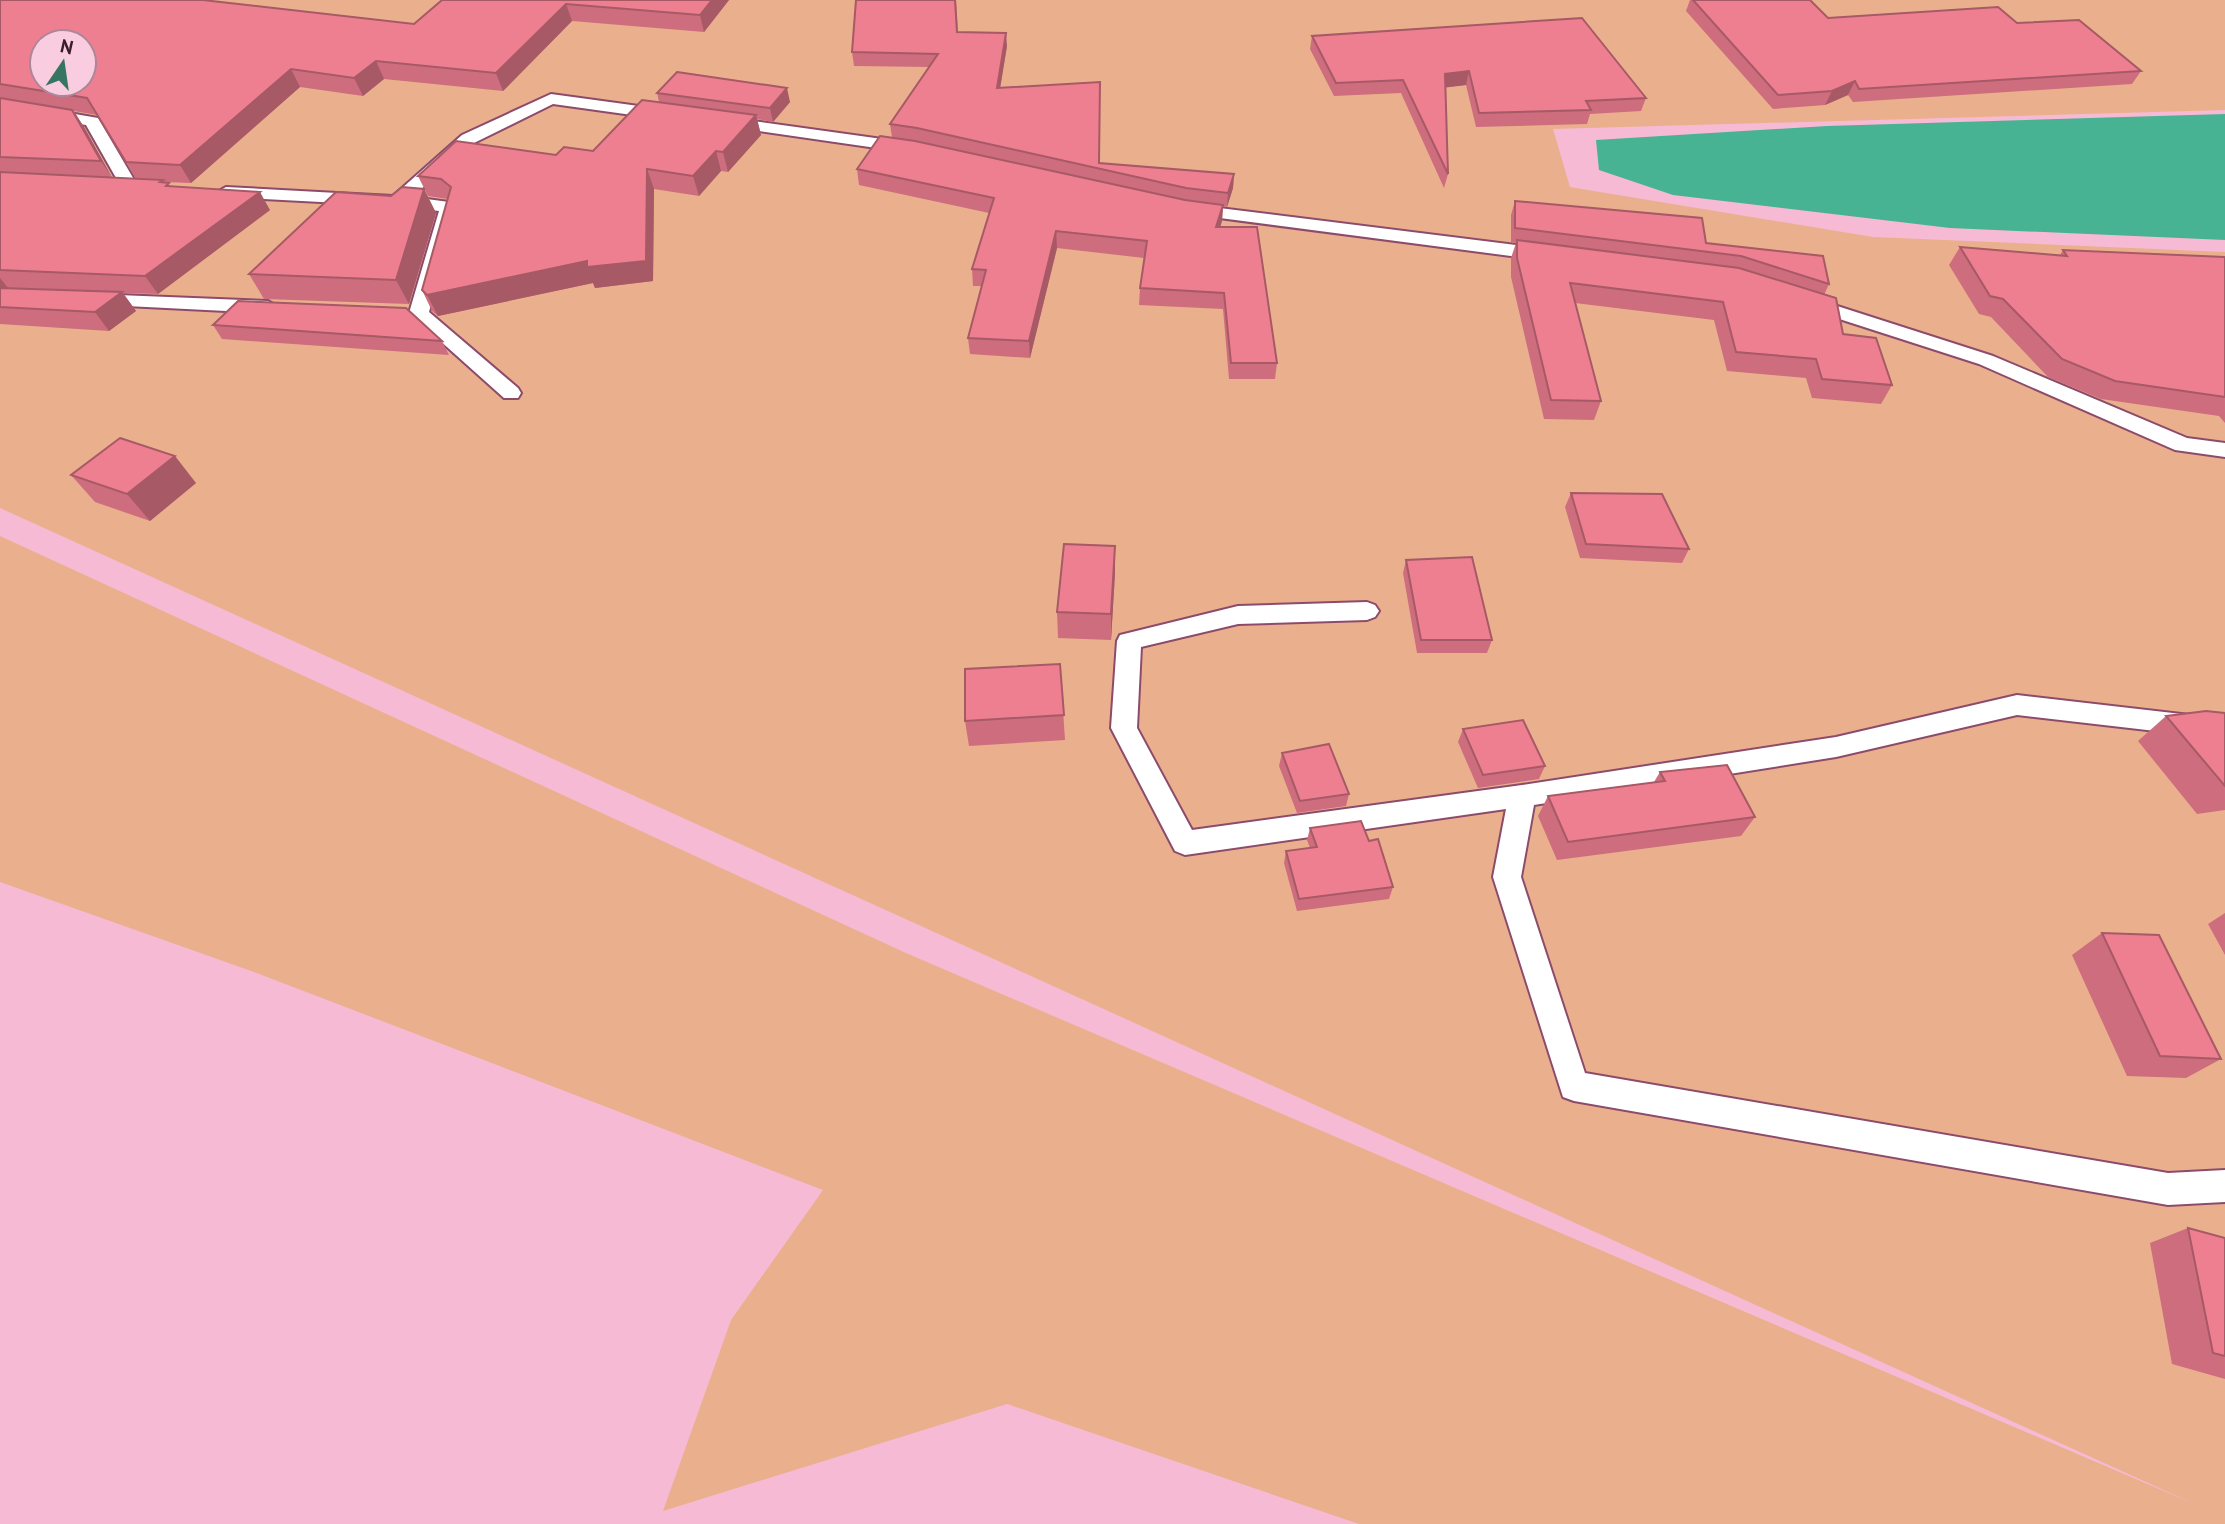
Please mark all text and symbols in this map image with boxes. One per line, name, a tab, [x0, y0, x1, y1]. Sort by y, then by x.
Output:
north arrow	[28, 28, 98, 98]
text: N	[58, 33, 76, 60]

